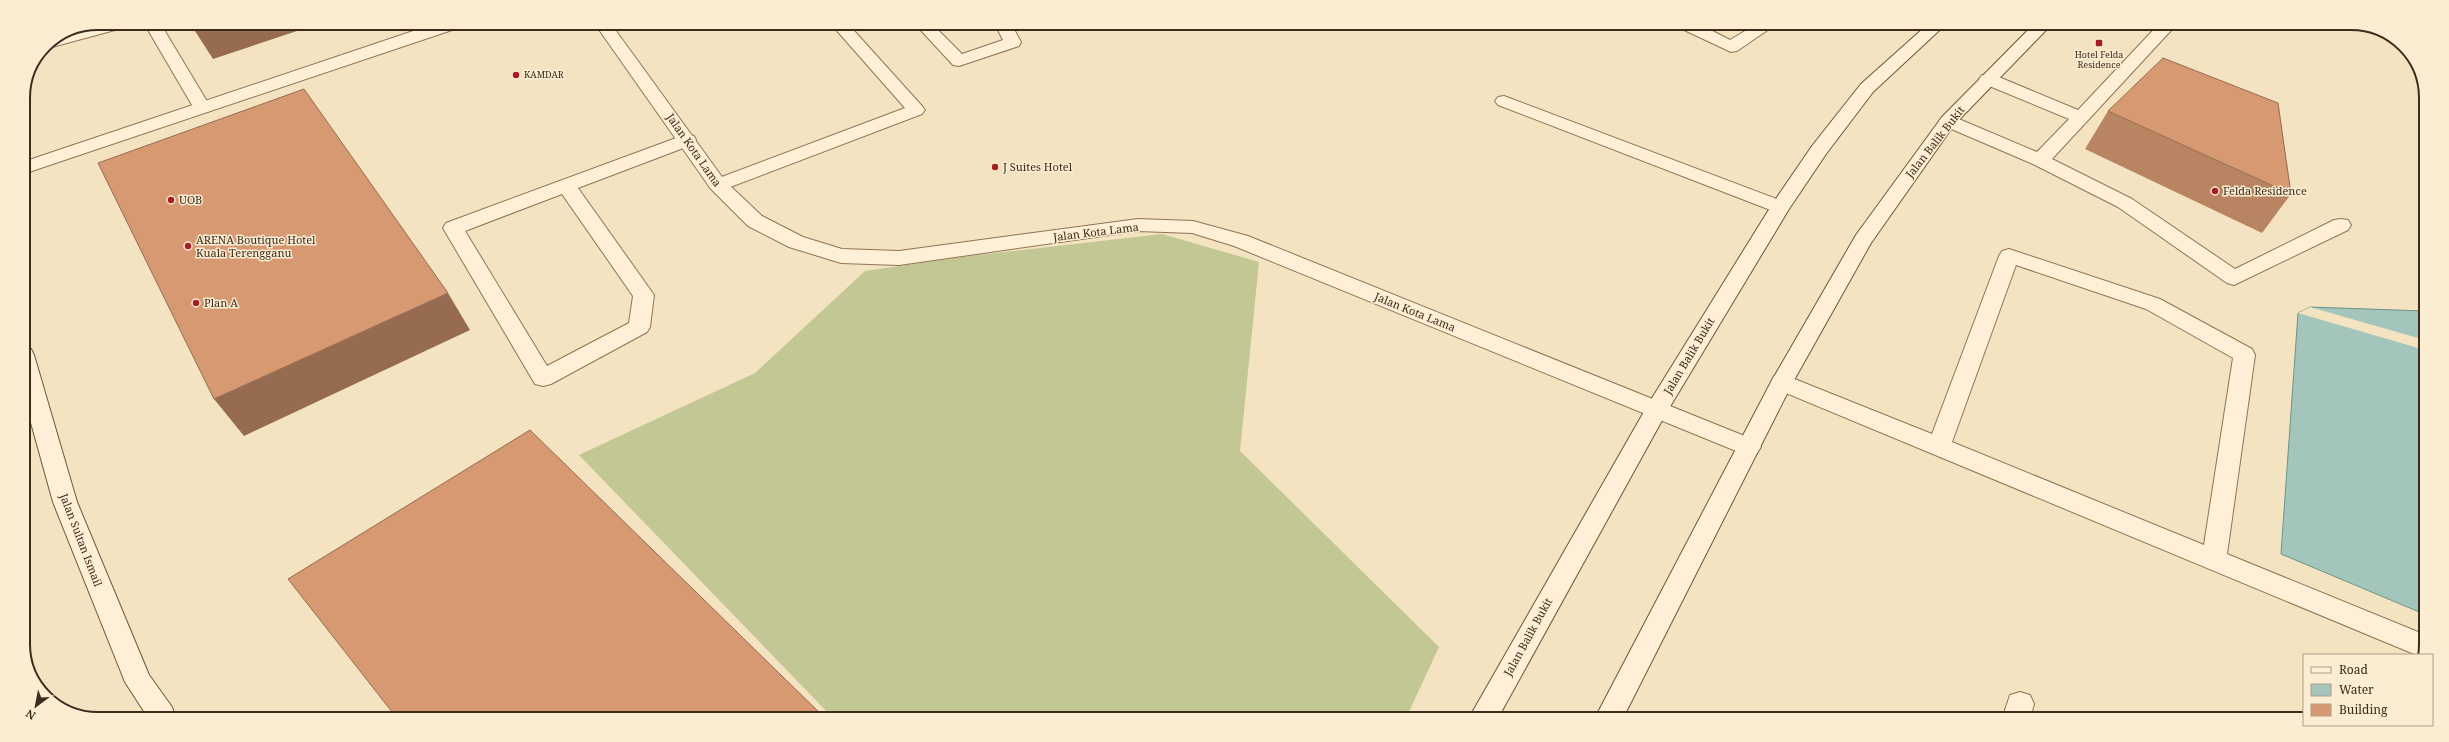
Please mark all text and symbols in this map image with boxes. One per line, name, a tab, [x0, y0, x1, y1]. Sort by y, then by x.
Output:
marker: Hotel Felda Residence	[2094, 38, 2104, 48]
place label: Hotel Felda Residence	[2075, 48, 2123, 71]
place label: KAMDAR	[524, 68, 564, 81]
marker: KAMDAR	[511, 70, 521, 80]
street label: Jalan Balik Bukit	[1901, 103, 1967, 181]
street label: Jalan Kota Lama	[663, 109, 725, 189]
place label: J Suites Hotel	[1002, 159, 1073, 174]
marker: J Suites Hotel	[990, 162, 1000, 172]
place label: Felda Residence	[2223, 183, 2307, 198]
marker: Felda Residence	[2210, 186, 2220, 196]
place label: UOB	[179, 192, 202, 207]
marker: UOB	[166, 195, 176, 205]
street label: Jalan Kota Lama	[1051, 219, 1140, 244]
place label: ARENA Boutique Hotel Kuala Terengganu	[196, 232, 316, 260]
marker: ARENA Boutique Hotel Kuala Terengganu	[183, 241, 193, 251]
street label: Jalan Kota Lama	[1372, 288, 1458, 335]
place label: Plan A	[204, 295, 238, 310]
marker: Plan A	[191, 298, 201, 308]
street label: Jalan Balik Bukit	[1659, 314, 1718, 398]
street label: Jalan Sultan Ismail	[56, 490, 106, 589]
street label: Jalan Balik Bukit	[1499, 595, 1555, 679]
legend	[2303, 654, 2433, 726]
text: Road	[2339, 661, 2369, 678]
text: Water	[2339, 681, 2374, 698]
north arrow	[16, 686, 56, 726]
text: Building	[2339, 701, 2388, 718]
text: N	[23, 706, 38, 724]

